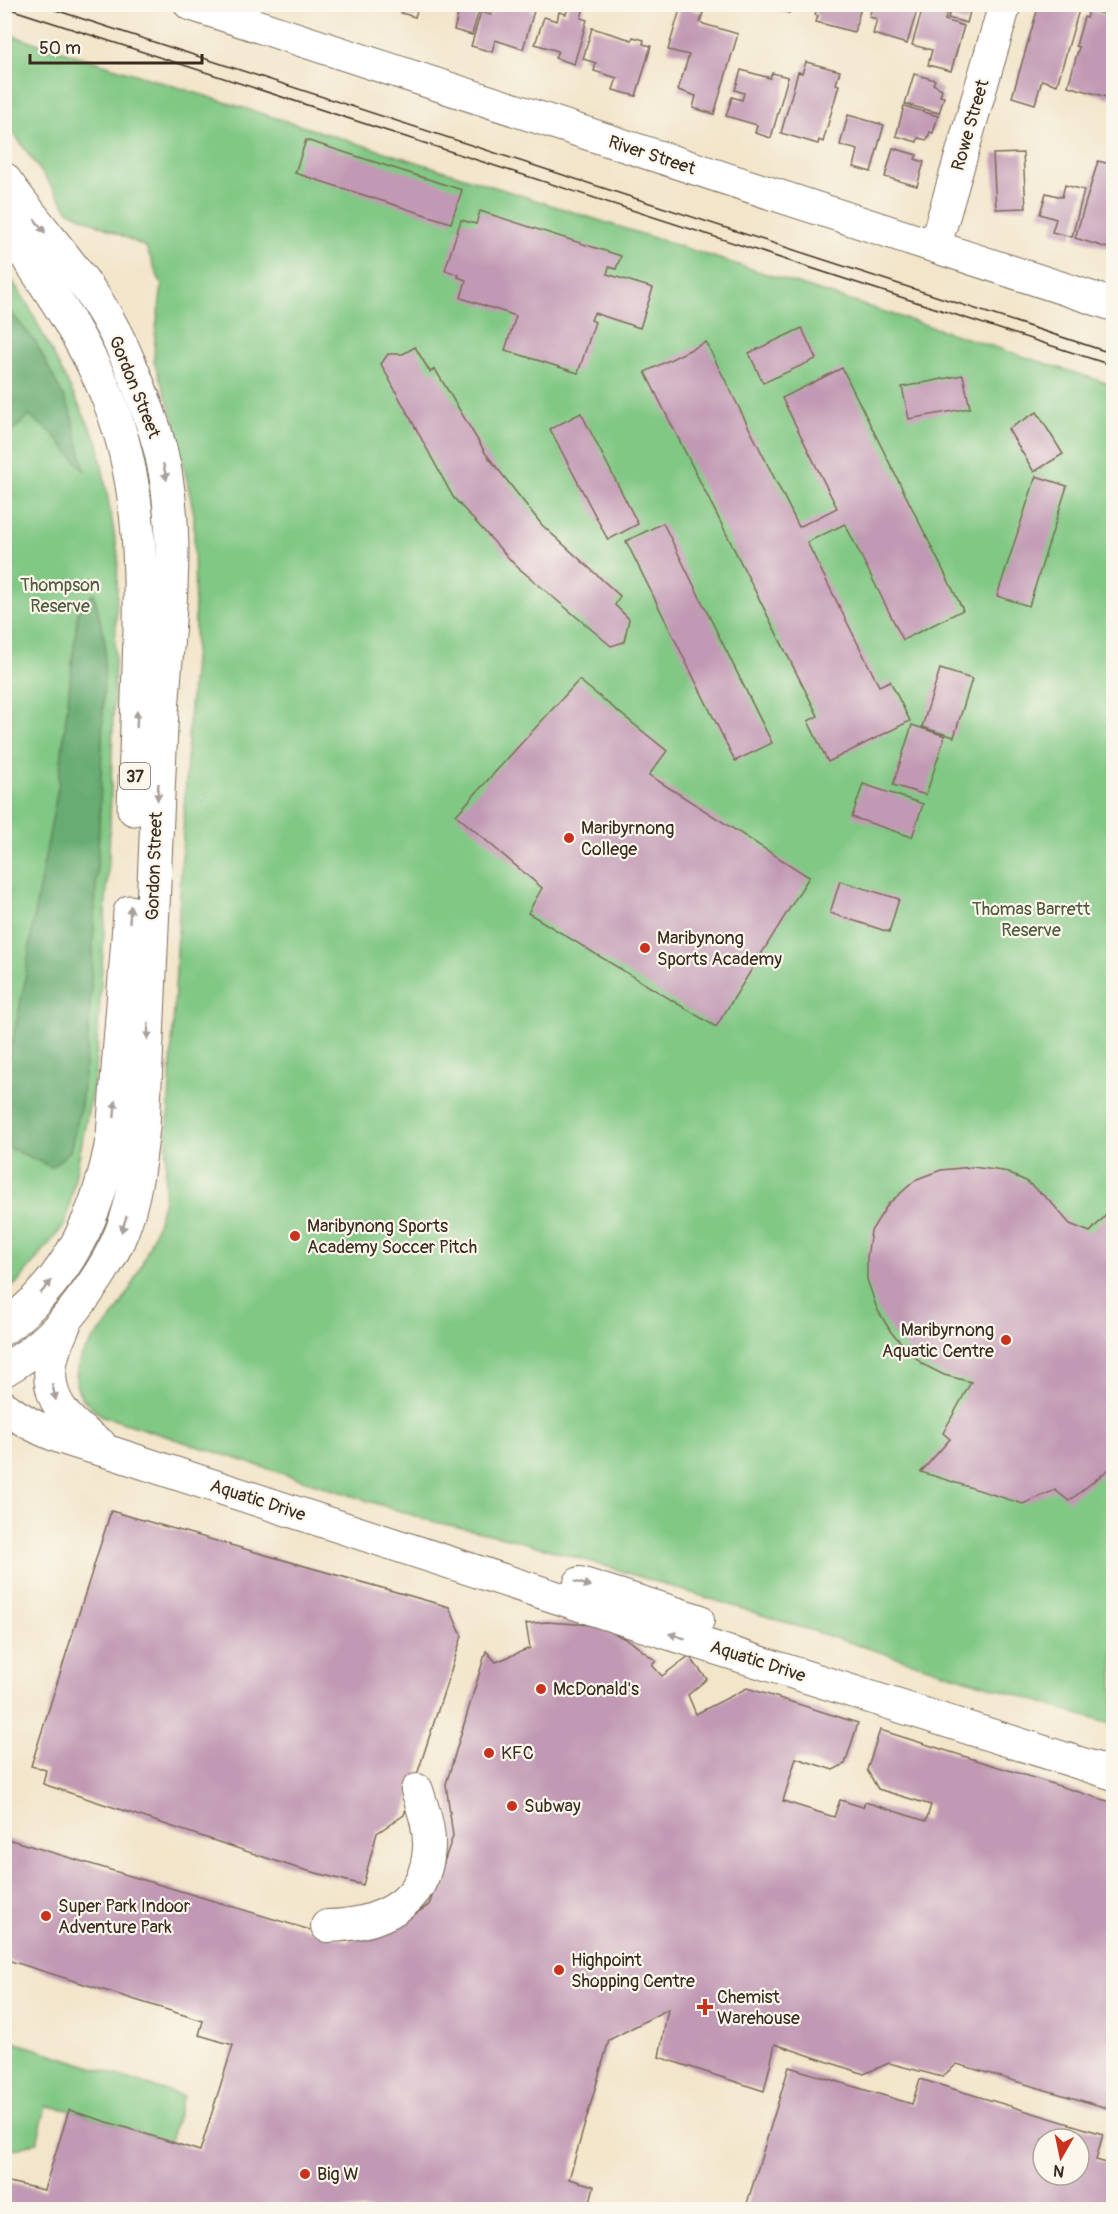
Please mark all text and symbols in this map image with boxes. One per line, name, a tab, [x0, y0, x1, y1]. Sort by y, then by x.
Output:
scale bar	[30, 27, 202, 65]
text: 50 m	[39, 37, 81, 60]
street label: Rowe Street	[947, 76, 995, 173]
street label: River Street	[605, 131, 699, 181]
one-way arrow	[33, 219, 45, 234]
street label: Gordon Street	[104, 333, 166, 442]
one-way arrow	[161, 463, 170, 482]
park label: Thompson Reserve	[20, 574, 100, 618]
one-way arrow	[133, 710, 142, 729]
road number: 37	[120, 763, 150, 789]
one-way arrow	[153, 782, 162, 801]
street label: Gordon Street	[141, 811, 168, 921]
place label: Maribyrnong College	[581, 817, 674, 861]
marker: Maribyrnong College	[562, 831, 576, 845]
park label: Thomas Barrett Reserve	[972, 898, 1091, 942]
one-way arrow	[125, 905, 134, 924]
place label: Maribynong Sports Academy	[657, 927, 782, 971]
marker: Maribynong Sports Academy	[638, 941, 652, 955]
one-way arrow	[143, 1021, 152, 1040]
one-way arrow	[110, 1099, 120, 1118]
one-way arrow	[119, 1215, 129, 1233]
place label: Maribynong Sports Academy Soccer Pitch	[307, 1215, 477, 1259]
marker: Maribynong Sports Academy Soccer Pitch	[288, 1229, 302, 1243]
one-way arrow	[40, 1279, 53, 1295]
place label: Maribyrnong Aquatic Centre	[882, 1319, 994, 1363]
marker: Maribyrnong Aquatic Centre	[999, 1333, 1013, 1347]
one-way arrow	[50, 1383, 60, 1401]
street label: Aquatic Drive	[207, 1474, 309, 1527]
one-way arrow	[574, 1580, 592, 1589]
one-way arrow	[668, 1631, 686, 1640]
street label: Aquatic Drive	[707, 1635, 809, 1688]
place label: McDonald's	[553, 1678, 639, 1701]
marker: McDonald's	[534, 1682, 548, 1696]
place label: KFC	[501, 1742, 534, 1765]
marker: KFC	[482, 1746, 496, 1760]
place label: Subway	[524, 1795, 581, 1818]
marker: Subway	[505, 1799, 519, 1813]
place label: Super Park Indoor Adventure Park	[58, 1895, 191, 1939]
marker: Super Park Indoor Adventure Park	[39, 1909, 53, 1923]
place label: Highpoint Shopping Centre	[571, 1949, 695, 1993]
marker: Highpoint Shopping Centre	[552, 1963, 566, 1977]
place label: Chemist Warehouse	[717, 1986, 800, 2030]
marker: Chemist Warehouse	[698, 2000, 712, 2014]
north arrow	[1031, 2127, 1091, 2187]
text: N	[1052, 2160, 1066, 2182]
place label: Big W	[317, 2163, 359, 2186]
marker: Big W	[298, 2167, 312, 2181]

